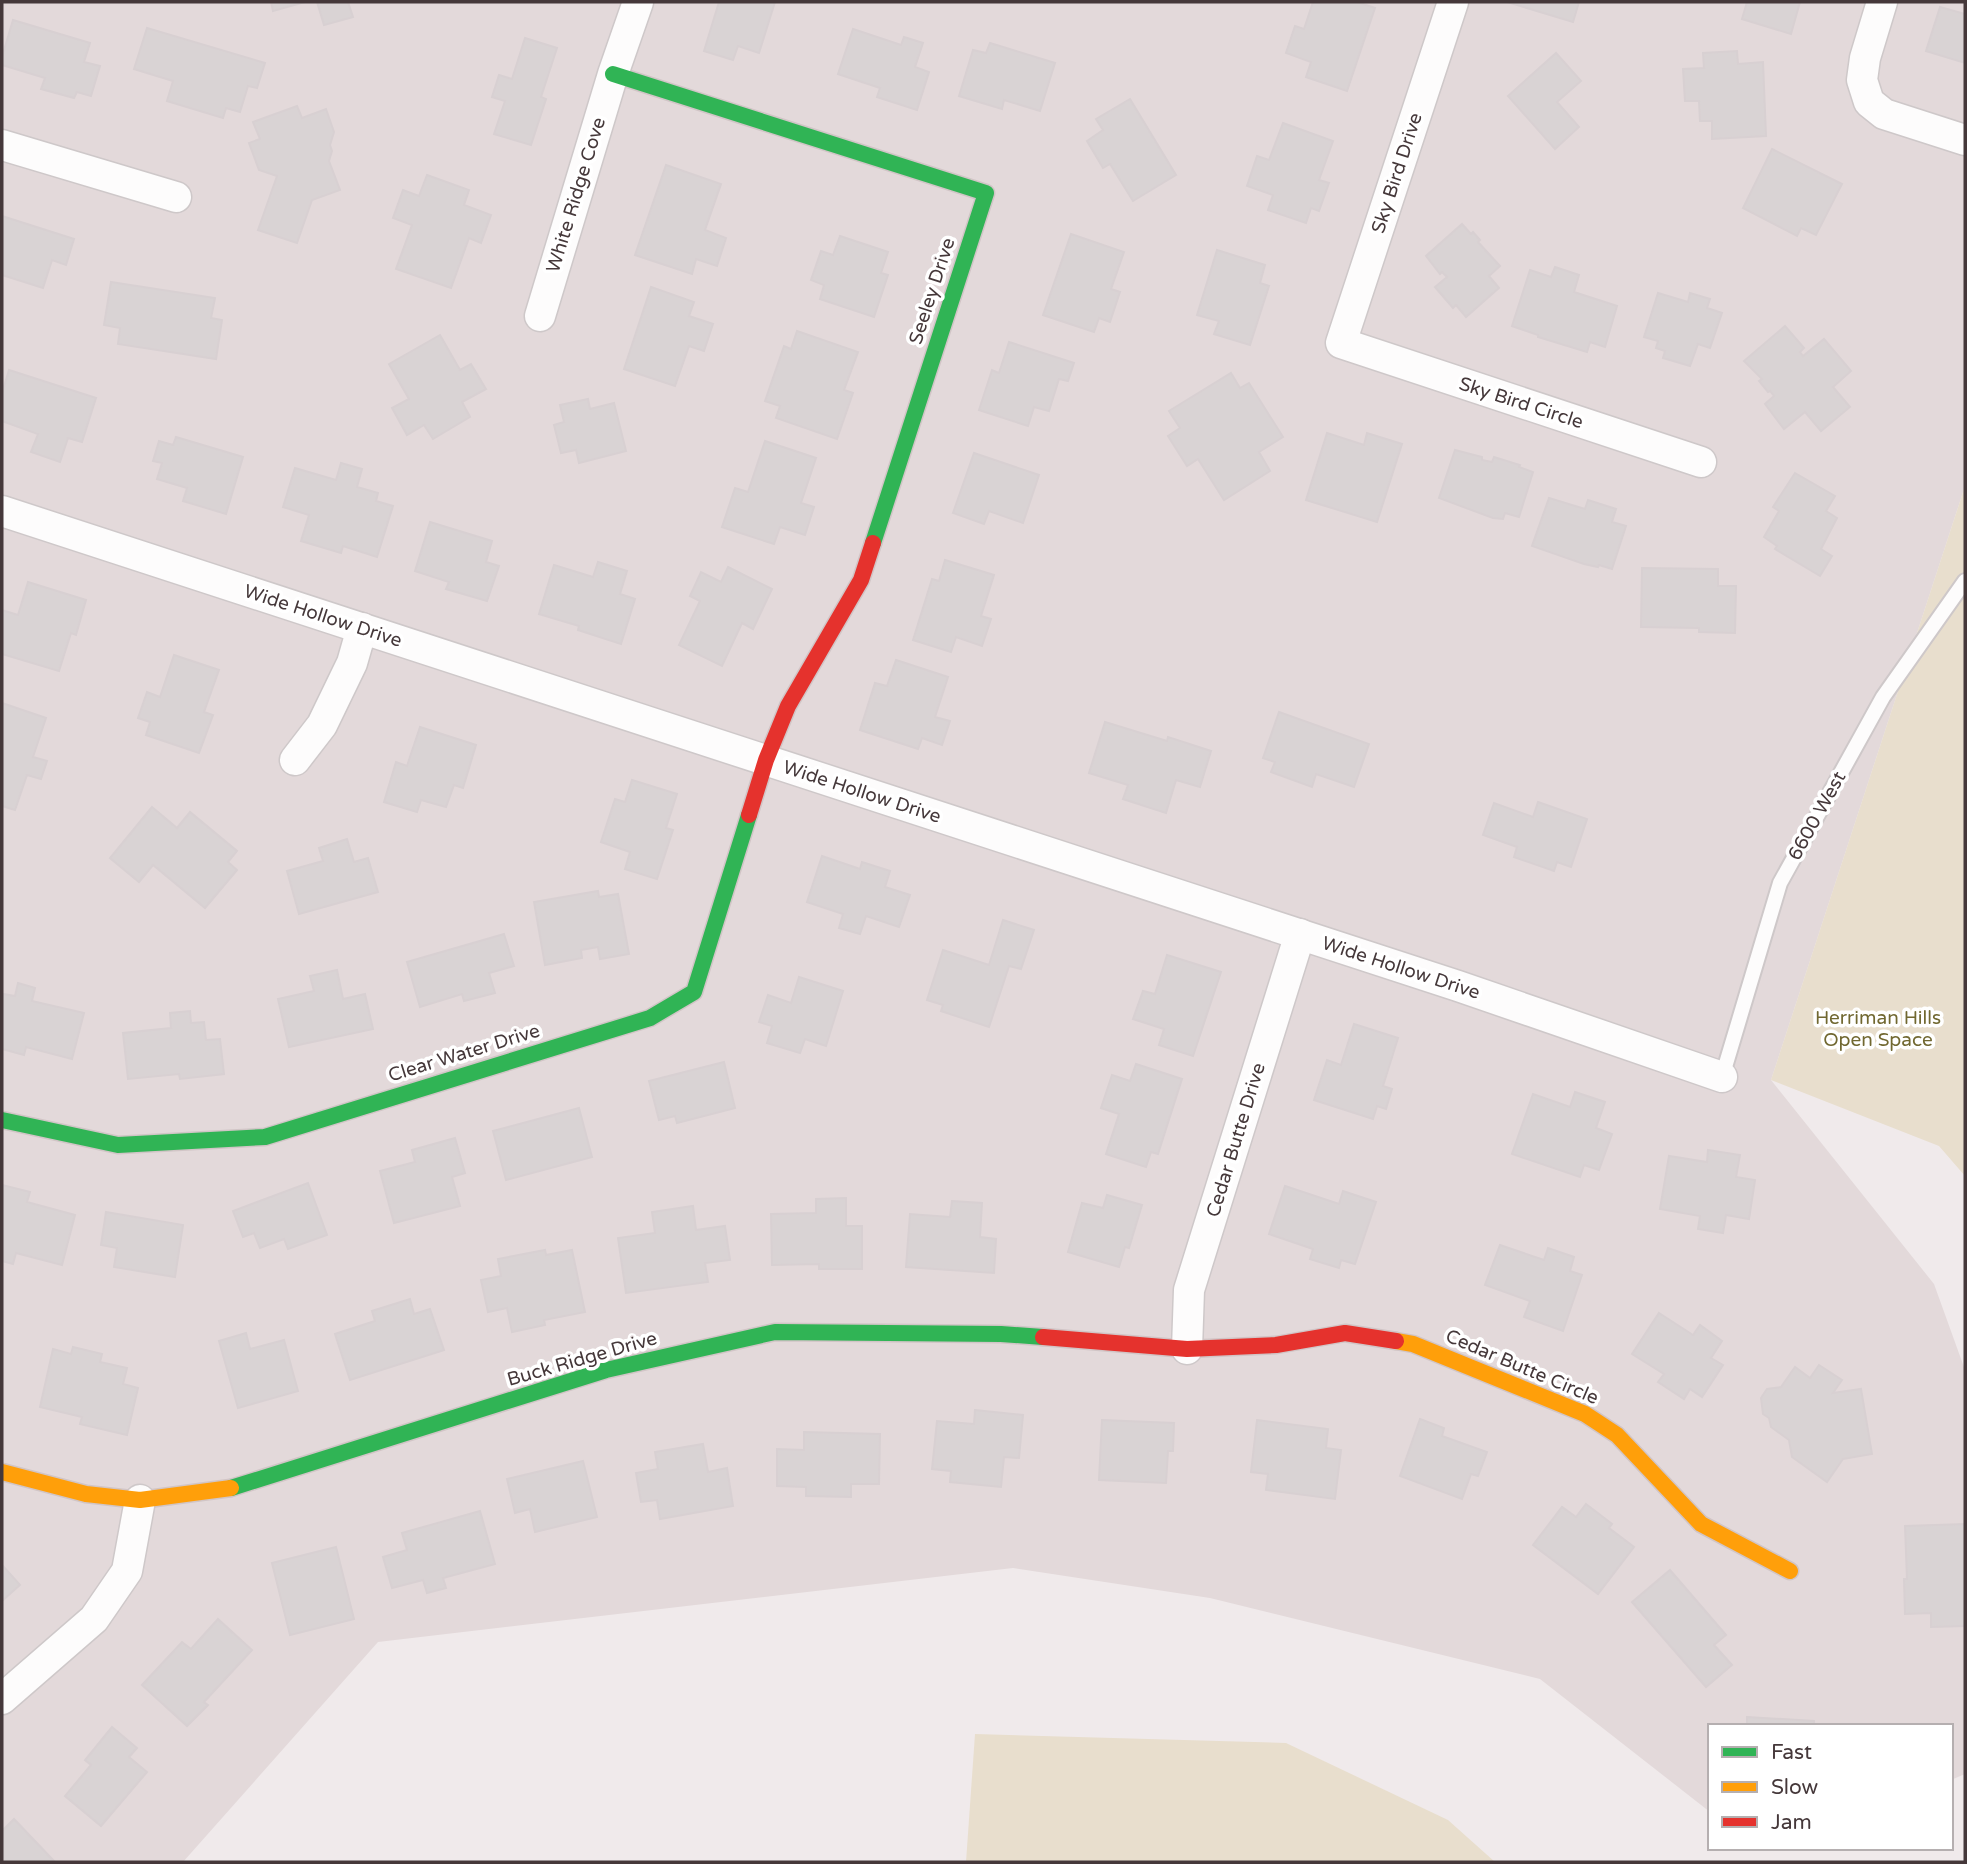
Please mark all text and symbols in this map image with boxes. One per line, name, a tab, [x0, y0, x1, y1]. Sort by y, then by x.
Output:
street label: Sky Bird Drive	[1367, 110, 1427, 236]
street label: White Ridge Cove	[542, 115, 610, 275]
street label: Seeley Drive	[904, 235, 960, 347]
street label: Sky Bird Circle	[1456, 373, 1586, 433]
street label: Wide Hollow Drive	[241, 580, 405, 652]
street label: Wide Hollow Drive	[780, 756, 944, 828]
street label: 6600 West	[1784, 768, 1850, 864]
street label: Wide Hollow Drive	[1319, 932, 1483, 1004]
park label: Herriman Hills Open Space	[1815, 1007, 1941, 1051]
street label: Clear Water Drive	[386, 1019, 542, 1087]
street label: Cedar Butte Drive	[1202, 1060, 1270, 1220]
street label: Cedar Butte Circle	[1442, 1325, 1602, 1409]
street label: Buck Ridge Drive	[505, 1327, 659, 1391]
legend	[1708, 1724, 1953, 1850]
text: Fast	[1771, 1740, 1812, 1765]
text: Slow	[1771, 1775, 1819, 1800]
text: Jam	[1771, 1810, 1812, 1835]

